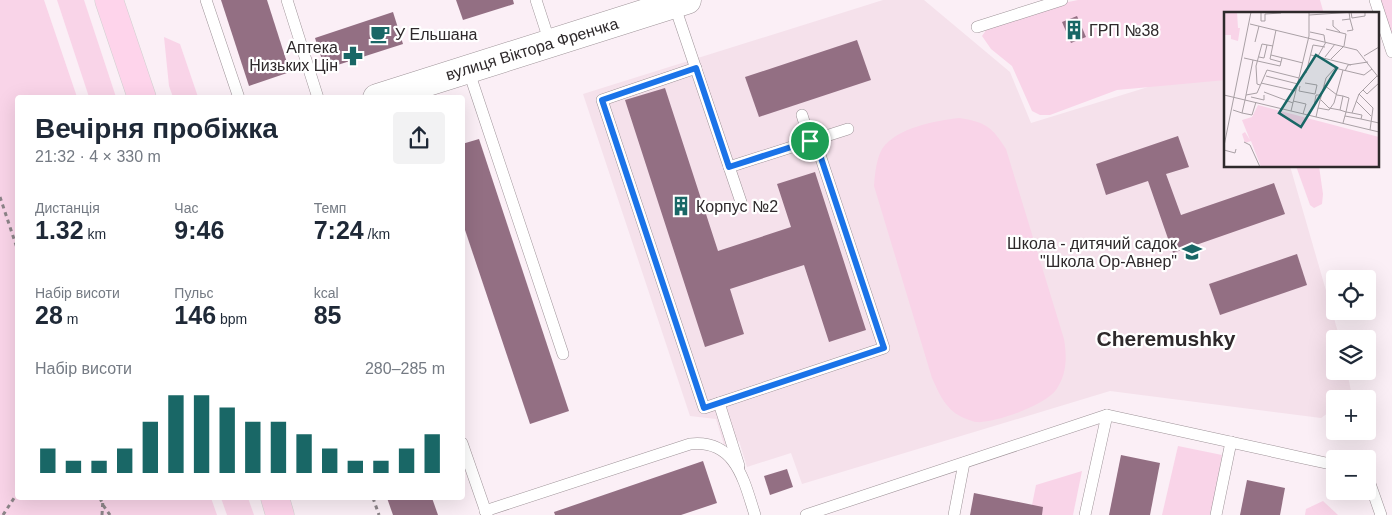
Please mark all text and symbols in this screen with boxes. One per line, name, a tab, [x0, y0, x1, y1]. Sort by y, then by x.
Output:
inset map	[1224, 12, 1380, 168]
street label: вулиця Віктора Френчка	[444, 15, 620, 83]
building icon: ГРП №38	[1063, 19, 1085, 41]
place label: ГРП №38	[1089, 22, 1159, 39]
cafe icon: У Ельшана	[369, 23, 391, 45]
place label: У Ельшана	[395, 26, 478, 43]
place label: Аптека Низьких Цін	[249, 39, 338, 74]
pharmacy icon: Аптека Низьких Цін	[342, 45, 364, 67]
button: share	[393, 112, 445, 164]
text: Вечірня пробіжка	[35, 113, 278, 144]
pin	[789, 120, 831, 162]
icon: arrive	[796, 127, 824, 155]
text: 21:32 · 4 × 330 m	[35, 148, 161, 165]
building icon: Корпус №2	[670, 195, 692, 217]
place label: Корпус №2	[696, 198, 778, 215]
text: Дистанція	[35, 200, 100, 216]
text: Час	[174, 200, 198, 216]
text: Темп	[314, 200, 346, 216]
text: 1.32	[35, 216, 84, 244]
text: 9:46	[174, 216, 224, 244]
text: 7:24	[314, 216, 364, 244]
text: km	[84, 226, 106, 242]
text: /km	[364, 226, 390, 242]
place label: Школа - дитячий садок "Школа Ор-Авнер"	[1007, 235, 1178, 270]
school or university icon: Школа - дитячий садок "Школа Ор-Авнер"	[1181, 241, 1203, 263]
map controls	[1326, 270, 1376, 500]
button: locate	[1326, 270, 1376, 320]
text: Набір висоти	[35, 285, 120, 301]
text: Пульс	[174, 285, 214, 301]
text: kcal	[314, 285, 339, 301]
text: 28	[35, 301, 63, 329]
text: 146	[174, 301, 216, 329]
text: 85	[314, 301, 341, 329]
text: m	[63, 311, 78, 327]
text: bpm	[216, 311, 247, 327]
district label: Cheremushky	[1097, 327, 1236, 350]
button: layers	[1326, 330, 1376, 380]
text: Набір висоти	[35, 360, 132, 377]
text: 280–285 m	[365, 360, 445, 377]
button: +	[1326, 390, 1376, 440]
button: −	[1326, 450, 1376, 500]

